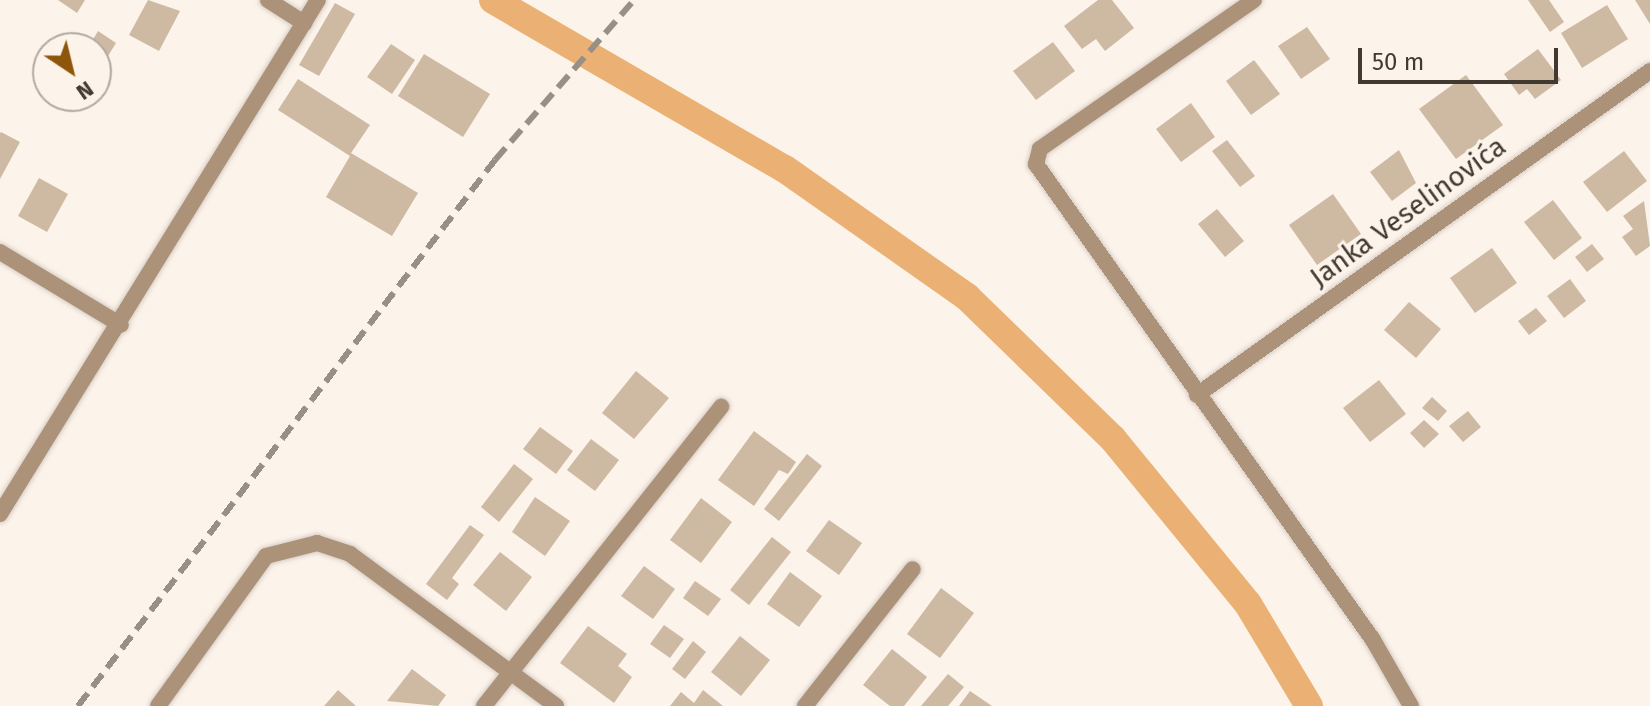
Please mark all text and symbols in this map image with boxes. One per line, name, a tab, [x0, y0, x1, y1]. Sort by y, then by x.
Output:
north arrow	[32, 32, 112, 112]
scale bar	[1362, 32, 1562, 82]
text: 50 m	[1372, 48, 1424, 76]
text: N	[71, 75, 99, 106]
street label: Janka Veselinovića	[1303, 130, 1513, 294]

